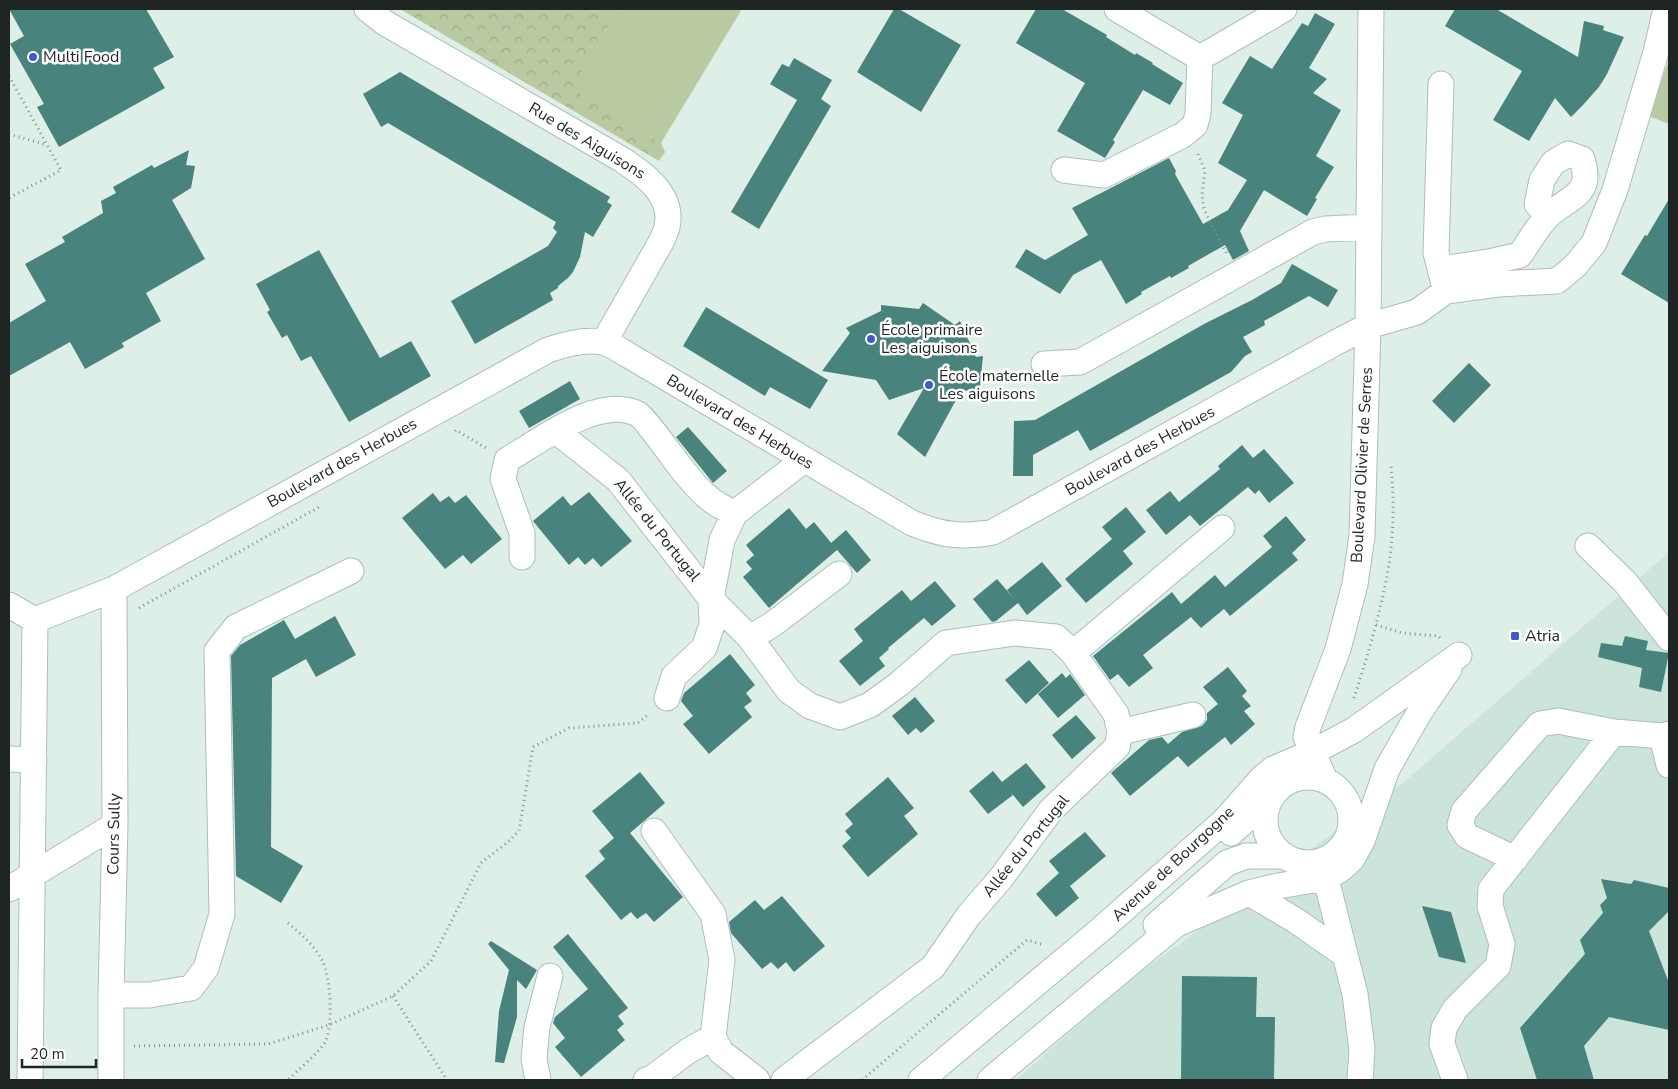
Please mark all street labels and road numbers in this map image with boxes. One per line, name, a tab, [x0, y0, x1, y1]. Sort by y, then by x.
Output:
street label: Rue des Aiguisons	[524, 97, 650, 185]
street label: Boulevard Olivier de Serres	[1346, 366, 1378, 564]
street label: Boulevard des Herbues	[662, 369, 818, 475]
street label: Boulevard des Herbues	[1061, 401, 1219, 501]
street label: Boulevard des Herbues	[263, 413, 421, 513]
street label: Allée du Portugal	[609, 474, 706, 586]
street label: Allée du Portugal	[978, 790, 1075, 902]
street label: Cours Sully	[102, 792, 126, 875]
street label: Avenue de Bourgogne	[1107, 801, 1239, 927]

